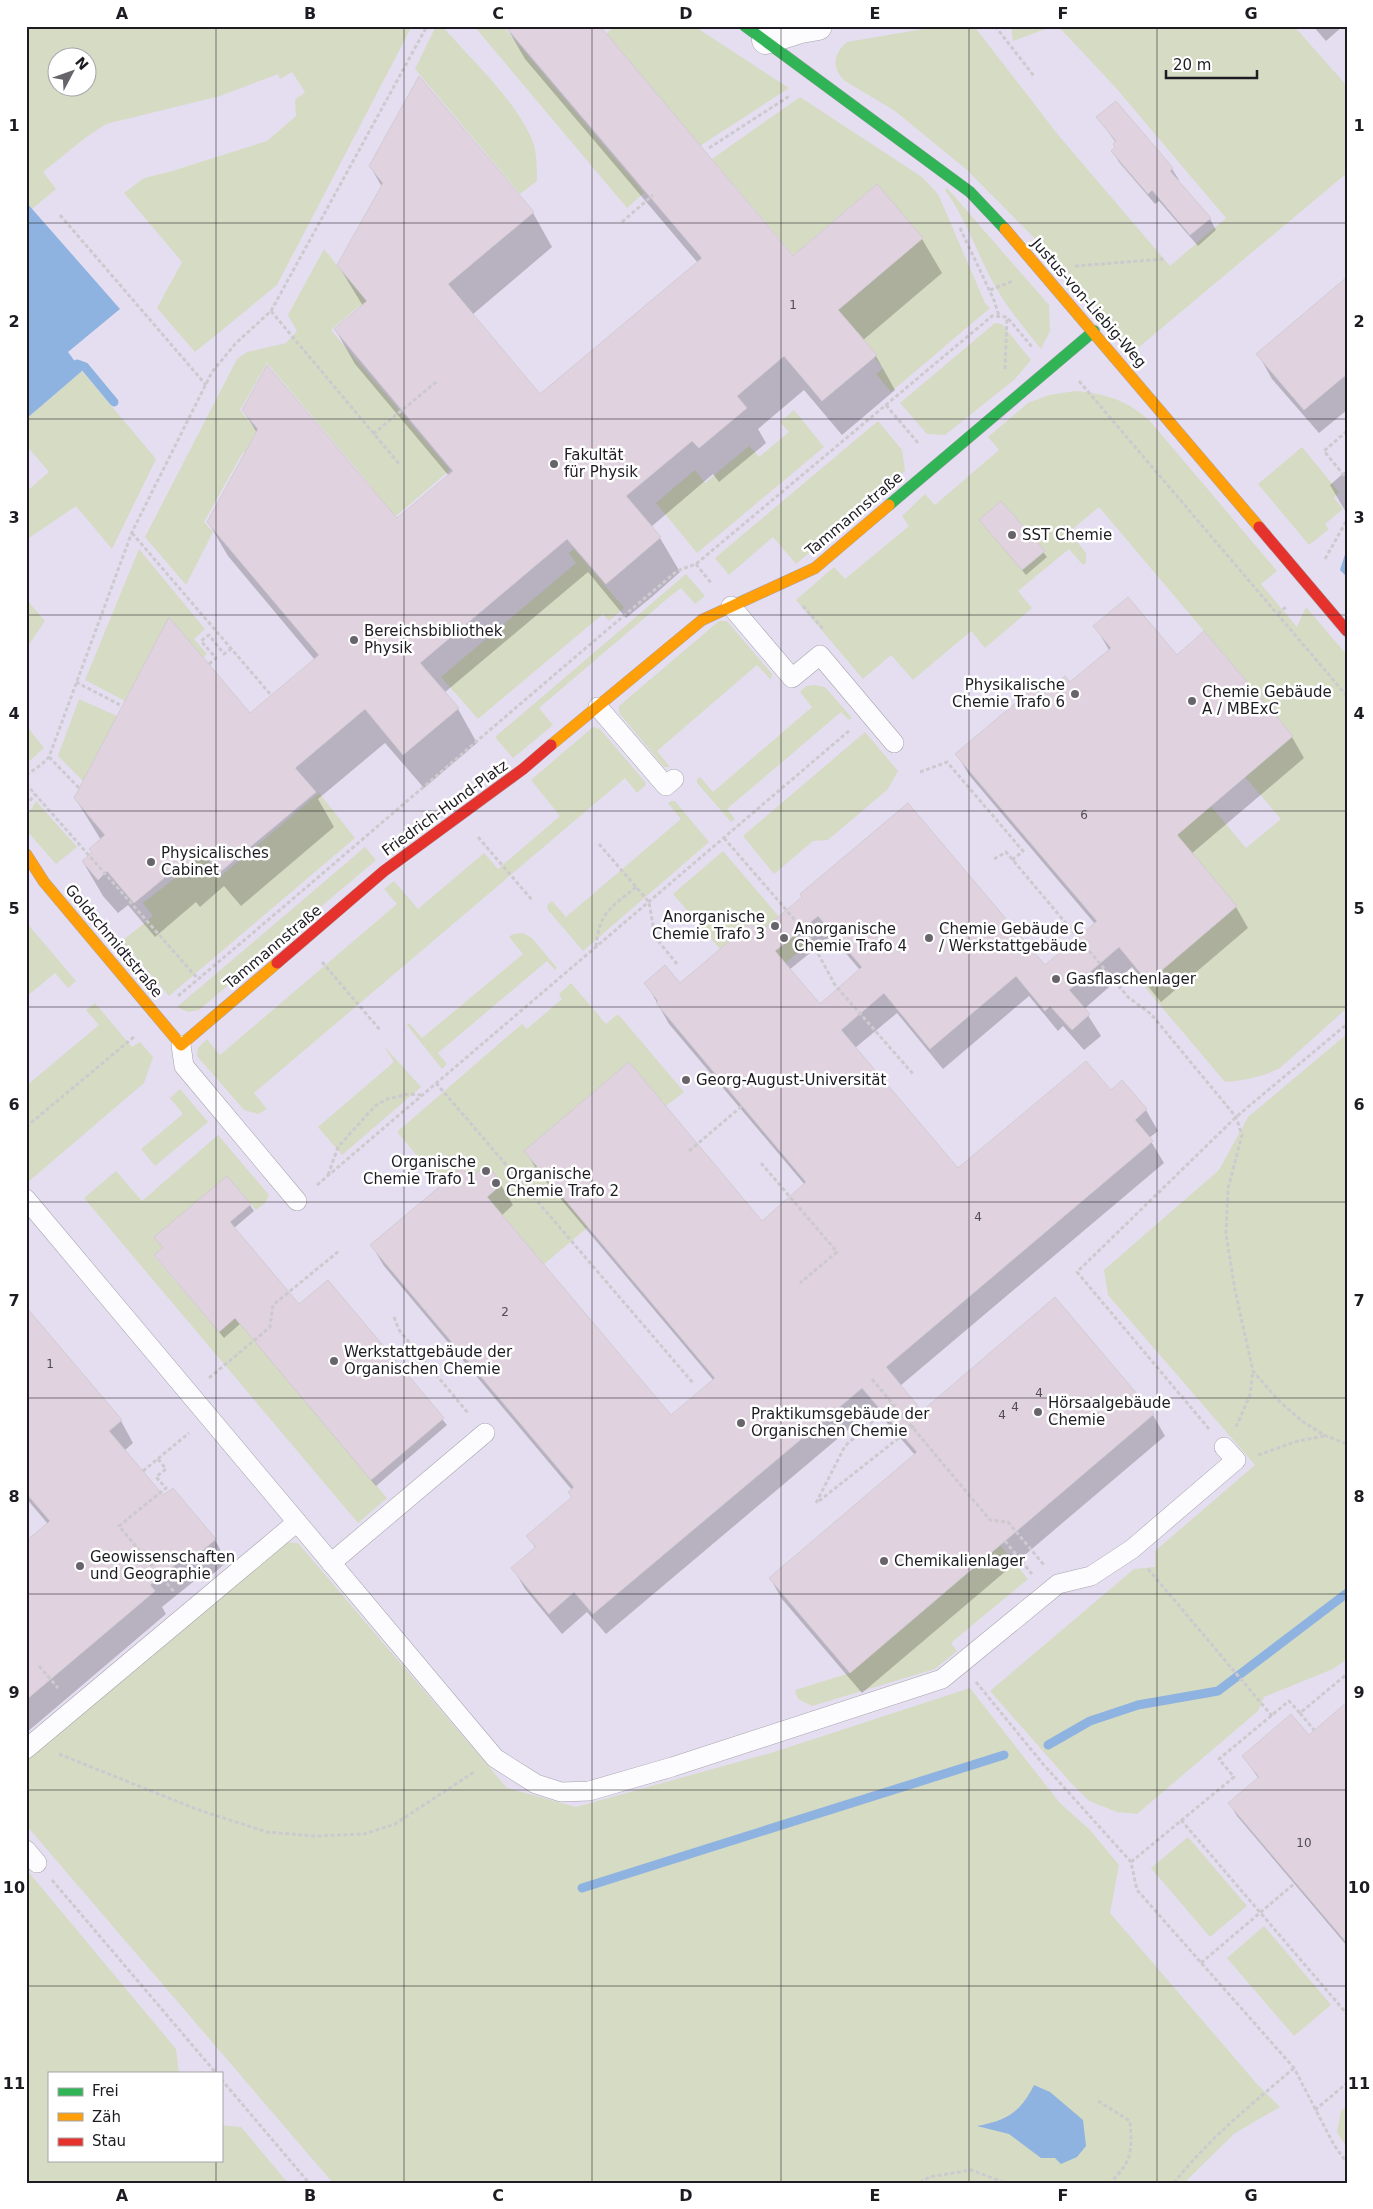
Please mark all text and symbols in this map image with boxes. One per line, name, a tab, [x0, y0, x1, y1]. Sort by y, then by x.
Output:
text: A	[116, 4, 129, 23]
text: B	[304, 4, 316, 23]
text: C	[492, 4, 504, 23]
text: D	[679, 4, 693, 23]
text: E	[870, 4, 880, 23]
text: F	[1058, 4, 1068, 23]
text: G	[1244, 4, 1258, 23]
north arrow	[48, 48, 98, 98]
scale bar	[1166, 48, 1257, 80]
text: N	[72, 54, 92, 73]
text: 20 m	[1173, 56, 1211, 74]
text: 1	[8, 116, 20, 135]
text: 1	[1353, 116, 1365, 135]
street label: Justus-von-Liebig-Weg	[1027, 234, 1150, 371]
house number: 1	[789, 298, 797, 312]
text: 2	[8, 312, 20, 331]
text: 2	[1353, 312, 1365, 331]
place label: Fakultät für Physik	[564, 446, 638, 481]
marker: Fakultät für Physik	[548, 458, 560, 470]
street label: Tammannstraße	[801, 468, 906, 560]
text: 3	[8, 508, 20, 527]
text: 3	[1353, 508, 1365, 527]
place label: SST Chemie	[1022, 526, 1112, 544]
marker: SST Chemie	[1006, 529, 1018, 541]
place label: Bereichsbibliothek Physik	[364, 622, 503, 657]
marker: Bereichsbibliothek Physik	[348, 634, 360, 646]
place label: Physikalische Chemie Trafo 6	[952, 676, 1065, 711]
place label: Chemie Gebäude A / MBExC	[1202, 683, 1332, 718]
marker: Physikalische Chemie Trafo 6	[1069, 688, 1081, 700]
marker: Chemie Gebäude A / MBExC	[1186, 695, 1198, 707]
text: 4	[8, 704, 20, 723]
text: 4	[1353, 704, 1365, 723]
street label: Friedrich-Hund-Platz	[378, 756, 512, 860]
house number: 6	[1080, 808, 1088, 822]
place label: Physicalisches Cabinet	[161, 844, 269, 879]
marker: Physicalisches Cabinet	[145, 856, 157, 868]
street label: Goldschmidtstraße	[61, 881, 167, 1001]
text: 5	[8, 899, 20, 918]
text: 5	[1353, 899, 1365, 918]
street label: Tammannstraße	[220, 901, 325, 993]
place label: Anorganische Chemie Trafo 3	[652, 908, 765, 943]
marker: Anorganische Chemie Trafo 3	[769, 920, 781, 932]
place label: Anorganische Chemie Trafo 4	[794, 920, 907, 955]
place label: Chemie Gebäude C / Werkstattgebäude	[939, 920, 1087, 955]
marker: Anorganische Chemie Trafo 4	[778, 932, 790, 944]
marker: Chemie Gebäude C / Werkstattgebäude	[923, 932, 935, 944]
place label: Gasflaschenlager	[1066, 970, 1197, 988]
marker: Gasflaschenlager	[1050, 973, 1062, 985]
place label: Georg-August-Universität	[696, 1071, 886, 1089]
marker: Georg-August-Universität	[680, 1074, 692, 1086]
text: 6	[8, 1095, 20, 1114]
text: 6	[1353, 1095, 1365, 1114]
place label: Organische Chemie Trafo 1	[363, 1153, 476, 1188]
marker: Organische Chemie Trafo 1	[480, 1165, 492, 1177]
place label: Organische Chemie Trafo 2	[506, 1165, 619, 1200]
marker: Organische Chemie Trafo 2	[490, 1177, 502, 1189]
house number: 4	[974, 1210, 982, 1224]
text: 7	[8, 1291, 20, 1310]
text: 7	[1353, 1291, 1365, 1310]
house number: 2	[501, 1305, 509, 1319]
place label: Werkstattgebäude der Organischen Chemie	[344, 1343, 513, 1378]
marker: Werkstattgebäude der Organischen Chemie	[328, 1355, 340, 1367]
house number: 1	[46, 1357, 54, 1371]
house number: 4	[1035, 1386, 1043, 1400]
place label: Hörsaalgebäude Chemie	[1048, 1394, 1171, 1429]
house number: 4	[1011, 1400, 1019, 1414]
place label: Praktikumsgebäude der Organischen Chemie	[751, 1405, 930, 1440]
marker: Hörsaalgebäude Chemie	[1032, 1406, 1044, 1418]
house number: 4	[998, 1408, 1006, 1422]
marker: Praktikumsgebäude der Organischen Chemie	[735, 1417, 747, 1429]
text: 8	[8, 1487, 20, 1506]
text: 8	[1353, 1487, 1365, 1506]
place label: Geowissenschaften und Geographie	[90, 1548, 235, 1583]
place label: Chemikalienlager	[894, 1552, 1026, 1570]
marker: Chemikalienlager	[878, 1555, 890, 1567]
marker: Geowissenschaften und Geographie	[74, 1560, 86, 1572]
text: 9	[8, 1683, 20, 1702]
text: 9	[1353, 1683, 1365, 1702]
house number: 10	[1296, 1836, 1312, 1850]
text: 10	[3, 1878, 25, 1897]
text: 10	[1348, 1878, 1370, 1897]
legend	[48, 2072, 222, 2162]
text: 11	[3, 2074, 25, 2093]
text: 11	[1348, 2074, 1370, 2093]
text: Frei	[92, 2082, 119, 2100]
text: Zäh	[92, 2108, 121, 2126]
text: Stau	[92, 2132, 126, 2150]
text: A	[116, 2186, 129, 2205]
text: B	[304, 2186, 316, 2205]
text: C	[492, 2186, 504, 2205]
text: D	[679, 2186, 693, 2205]
text: E	[870, 2186, 880, 2205]
text: F	[1058, 2186, 1068, 2205]
text: G	[1244, 2186, 1258, 2205]

